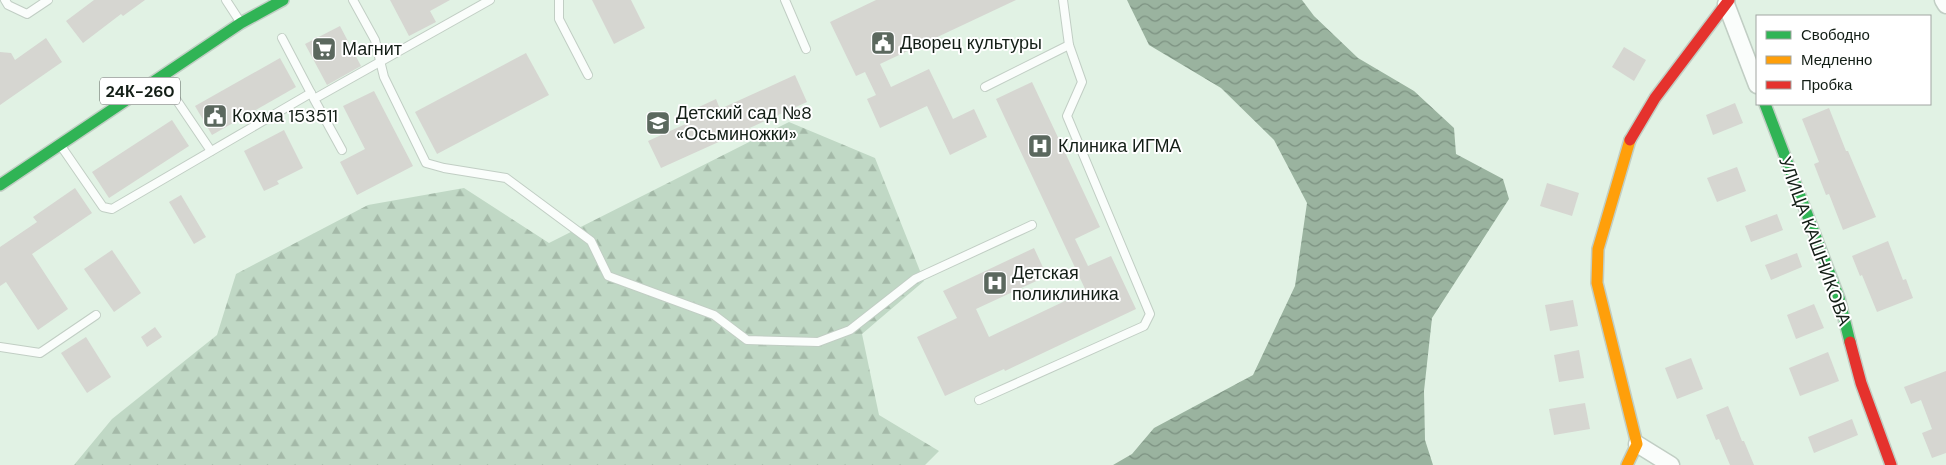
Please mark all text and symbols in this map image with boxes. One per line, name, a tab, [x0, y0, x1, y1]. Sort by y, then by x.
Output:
legend	[1756, 15, 1931, 105]
text: Свободно	[1801, 25, 1870, 45]
public building icon: Дворец культуры	[870, 30, 896, 56]
place label: Дворец культуры	[900, 31, 1042, 55]
supermarket icon: Магнит	[311, 36, 337, 62]
place label: Магнит	[342, 37, 402, 61]
text: Медленно	[1801, 50, 1872, 70]
text: Пробка	[1801, 75, 1853, 95]
road number: 24К-260	[100, 78, 180, 104]
place label: Детский сад №8 «Осьминожки»	[676, 101, 812, 146]
public building icon: Кохма 153511	[202, 103, 228, 129]
place label: Кохма 153511	[232, 104, 338, 128]
school or university icon: Детский сад №8 «Осьминожки»	[645, 110, 671, 136]
hospital icon: Клиника ИГМА	[1027, 133, 1053, 159]
place label: Клиника ИГМА	[1058, 134, 1181, 158]
street label: УЛИЦА КАШНИКОВА	[1773, 153, 1857, 329]
place label: Детская поликлиника	[1012, 261, 1120, 306]
hospital icon: Детская поликлиника	[982, 270, 1008, 296]

